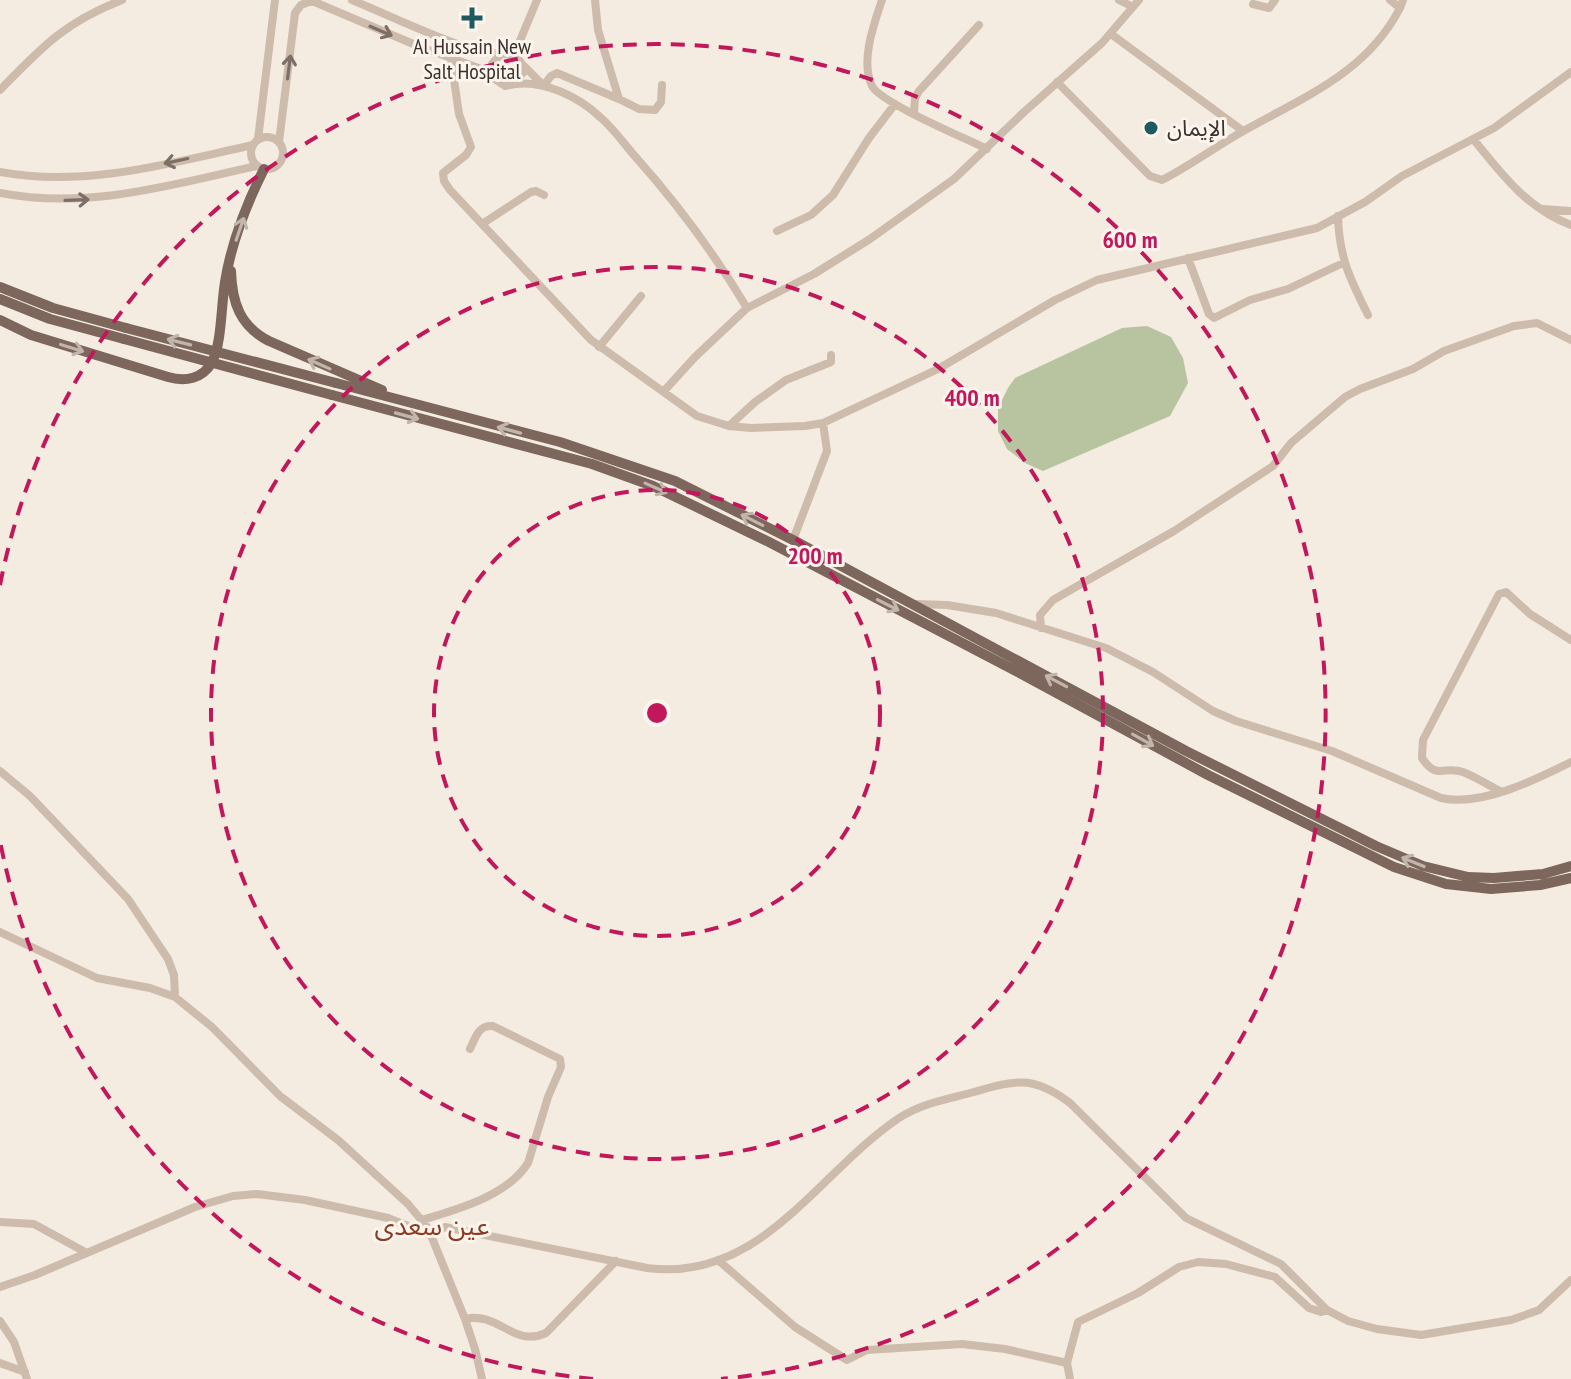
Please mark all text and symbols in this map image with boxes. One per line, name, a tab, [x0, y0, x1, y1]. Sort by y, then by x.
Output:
marker: Al Hussain New Salt Hospital	[461, 7, 483, 29]
one-way arrow	[368, 25, 393, 39]
place label: Al Hussain New Salt Hospital	[413, 32, 531, 85]
one-way arrow	[281, 54, 296, 81]
place label: الإيمان	[1167, 114, 1226, 143]
marker: الإيمان	[1142, 119, 1160, 137]
one-way arrow	[164, 154, 190, 169]
one-way arrow	[63, 192, 90, 207]
one-way arrow	[234, 216, 249, 241]
text: 600 m	[1102, 224, 1158, 255]
one-way arrow	[167, 333, 193, 348]
one-way arrow	[59, 341, 85, 356]
one-way arrow	[308, 355, 332, 370]
text: 400 m	[944, 382, 1000, 413]
one-way arrow	[393, 409, 419, 424]
one-way arrow	[497, 422, 523, 437]
one-way arrow	[644, 481, 668, 496]
one-way arrow	[741, 511, 765, 527]
text: 200 m	[787, 540, 843, 571]
one-way arrow	[876, 598, 900, 613]
one-way arrow	[1045, 672, 1069, 688]
centre of rings	[643, 699, 671, 727]
one-way arrow	[1131, 732, 1154, 748]
one-way arrow	[1401, 853, 1426, 868]
district label: عين سعدى	[375, 1209, 489, 1242]

